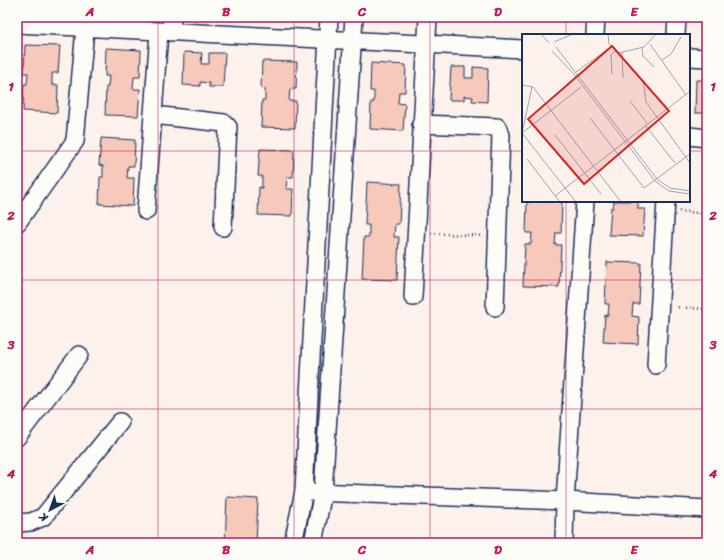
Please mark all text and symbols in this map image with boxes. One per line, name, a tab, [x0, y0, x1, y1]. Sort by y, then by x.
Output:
text: A	[85, 0, 94, 23]
text: B	[222, 0, 231, 23]
text: C	[357, 0, 367, 23]
text: D	[494, 0, 502, 23]
text: E	[630, 0, 639, 23]
inset map	[522, 34, 690, 202]
text: 1	[8, 75, 14, 98]
text: 1	[710, 75, 716, 98]
text: 2	[6, 204, 15, 227]
text: 2	[708, 204, 717, 227]
text: 3	[6, 333, 15, 356]
text: 3	[708, 333, 717, 356]
text: 4	[6, 462, 16, 485]
text: 4	[708, 462, 718, 485]
north arrow	[30, 490, 70, 530]
text: K	[34, 507, 53, 527]
text: A	[85, 538, 94, 560]
text: B	[222, 538, 231, 560]
text: C	[357, 538, 367, 560]
text: D	[494, 538, 502, 560]
text: E	[630, 538, 639, 560]

